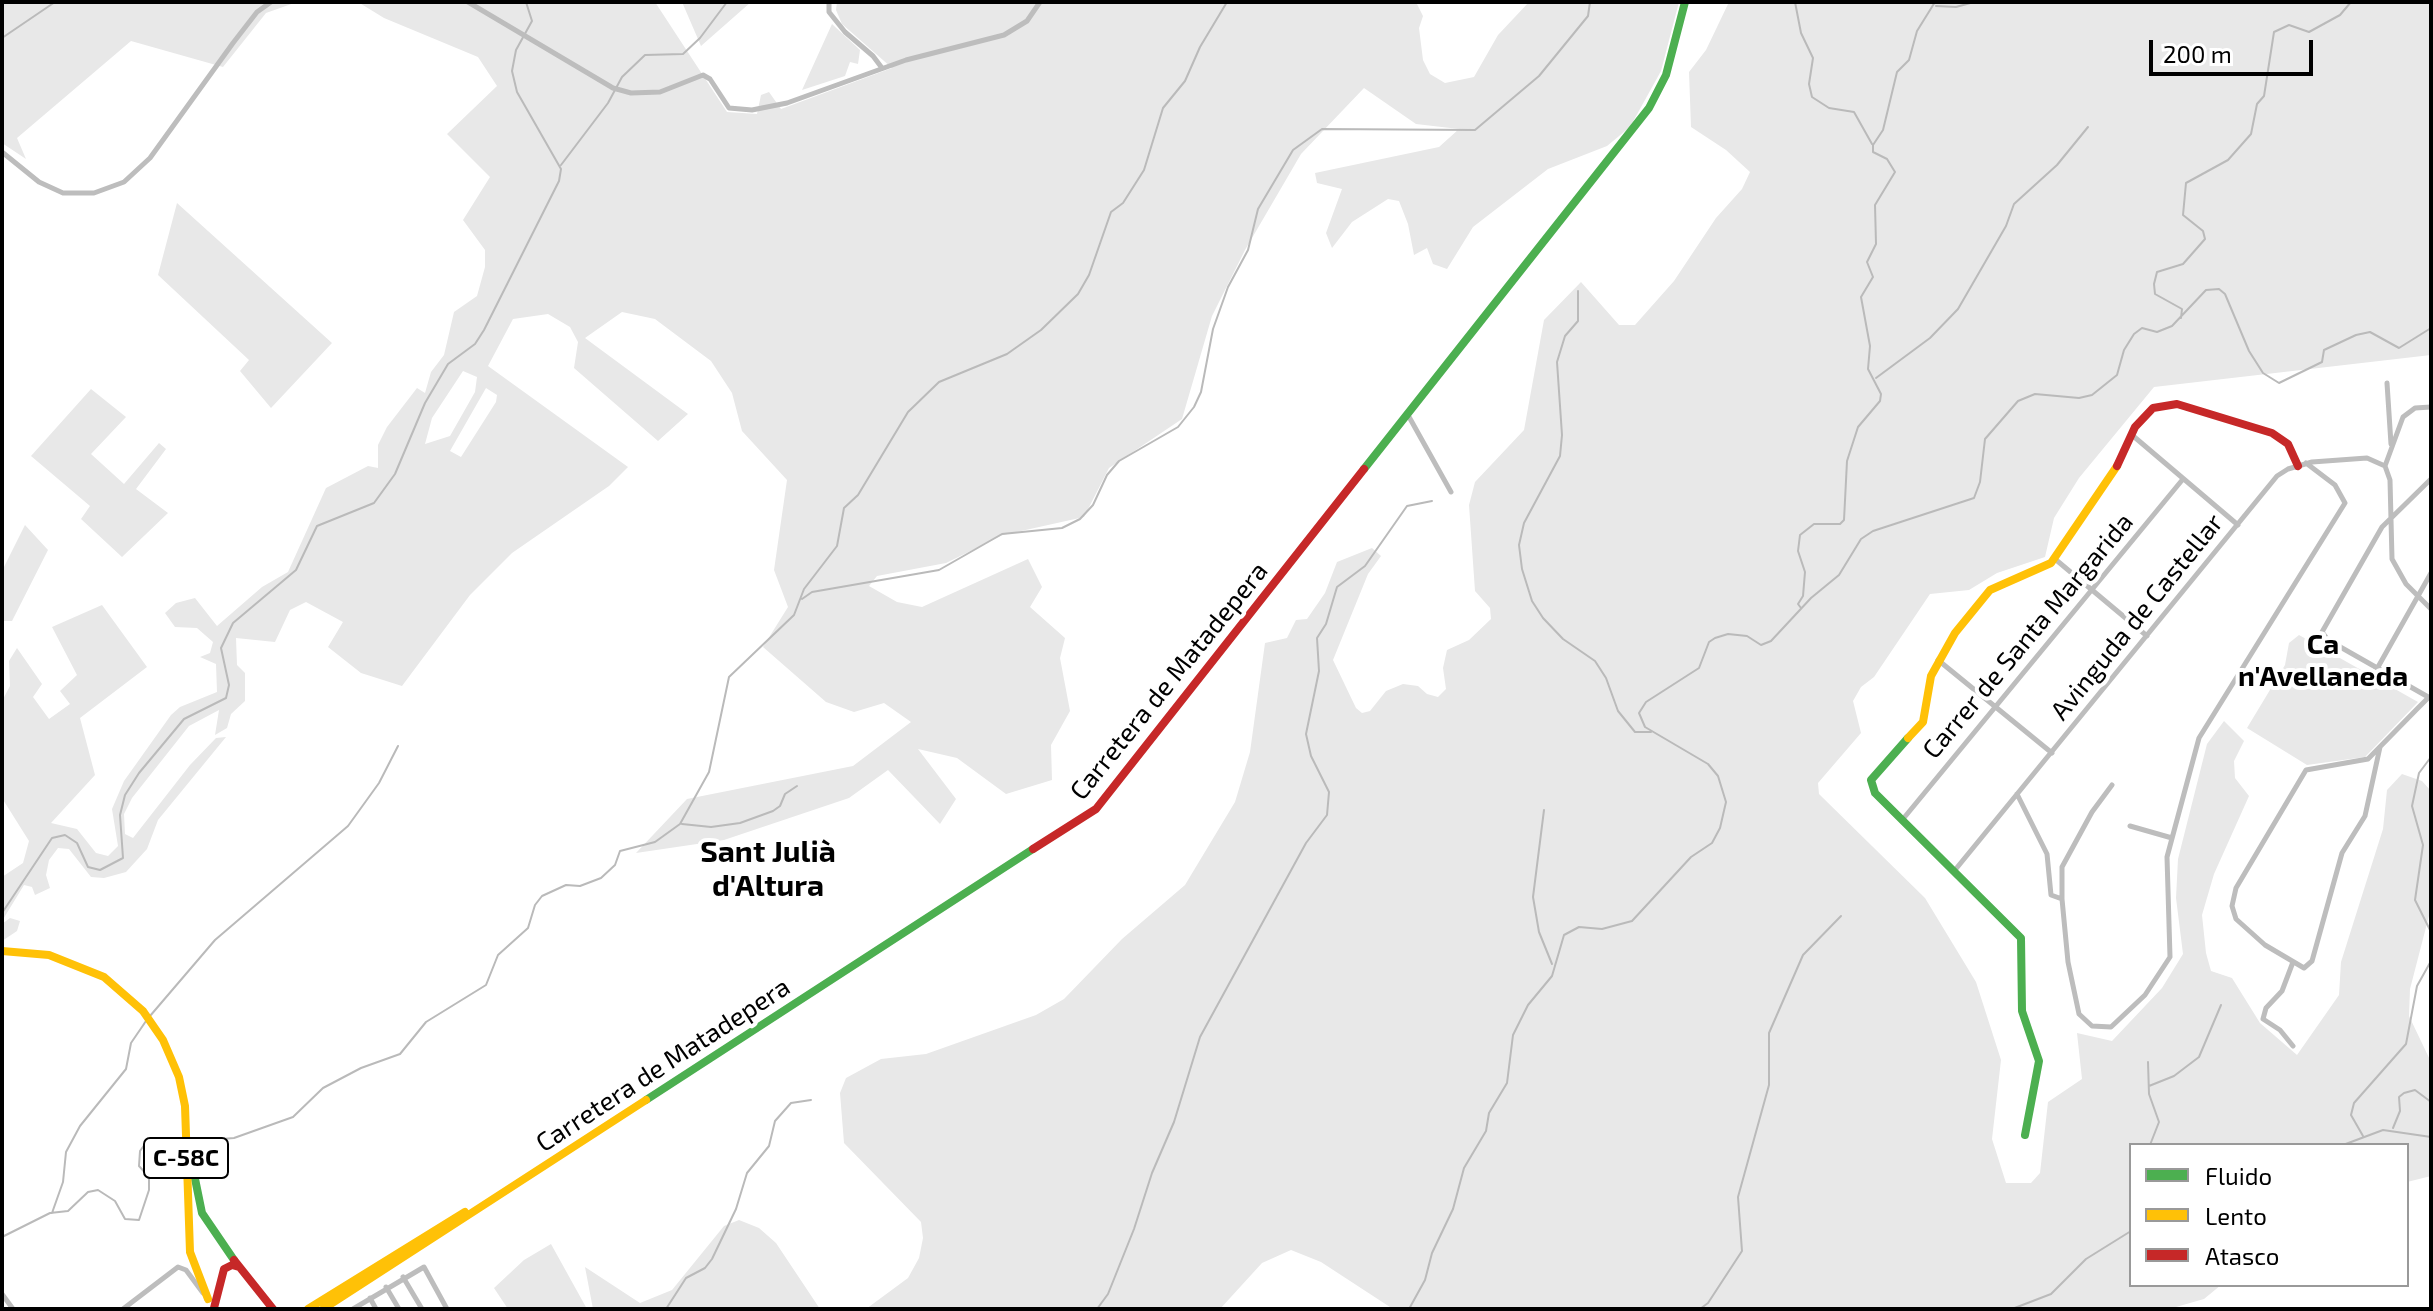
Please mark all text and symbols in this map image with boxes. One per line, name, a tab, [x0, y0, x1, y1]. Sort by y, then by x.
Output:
scale bar	[2153, 24, 2317, 74]
text: 200 m	[2163, 39, 2232, 68]
street label: Carrer de Santa Margarida	[1916, 507, 2140, 765]
street label: Avinguda de Castellar	[2044, 508, 2230, 726]
street label: Carretera de Matadepera	[1064, 556, 1274, 806]
district label: Ca n'Avellaneda	[2238, 628, 2408, 694]
district label: Sant Julià d'Altura	[700, 834, 836, 904]
street label: Carretera de Matadepera	[530, 971, 796, 1159]
road number: C-58C	[144, 1138, 228, 1178]
legend	[2129, 1143, 2409, 1287]
text: Fluido	[2205, 1161, 2272, 1190]
text: Lento	[2205, 1201, 2267, 1230]
text: Atasco	[2205, 1241, 2279, 1270]

